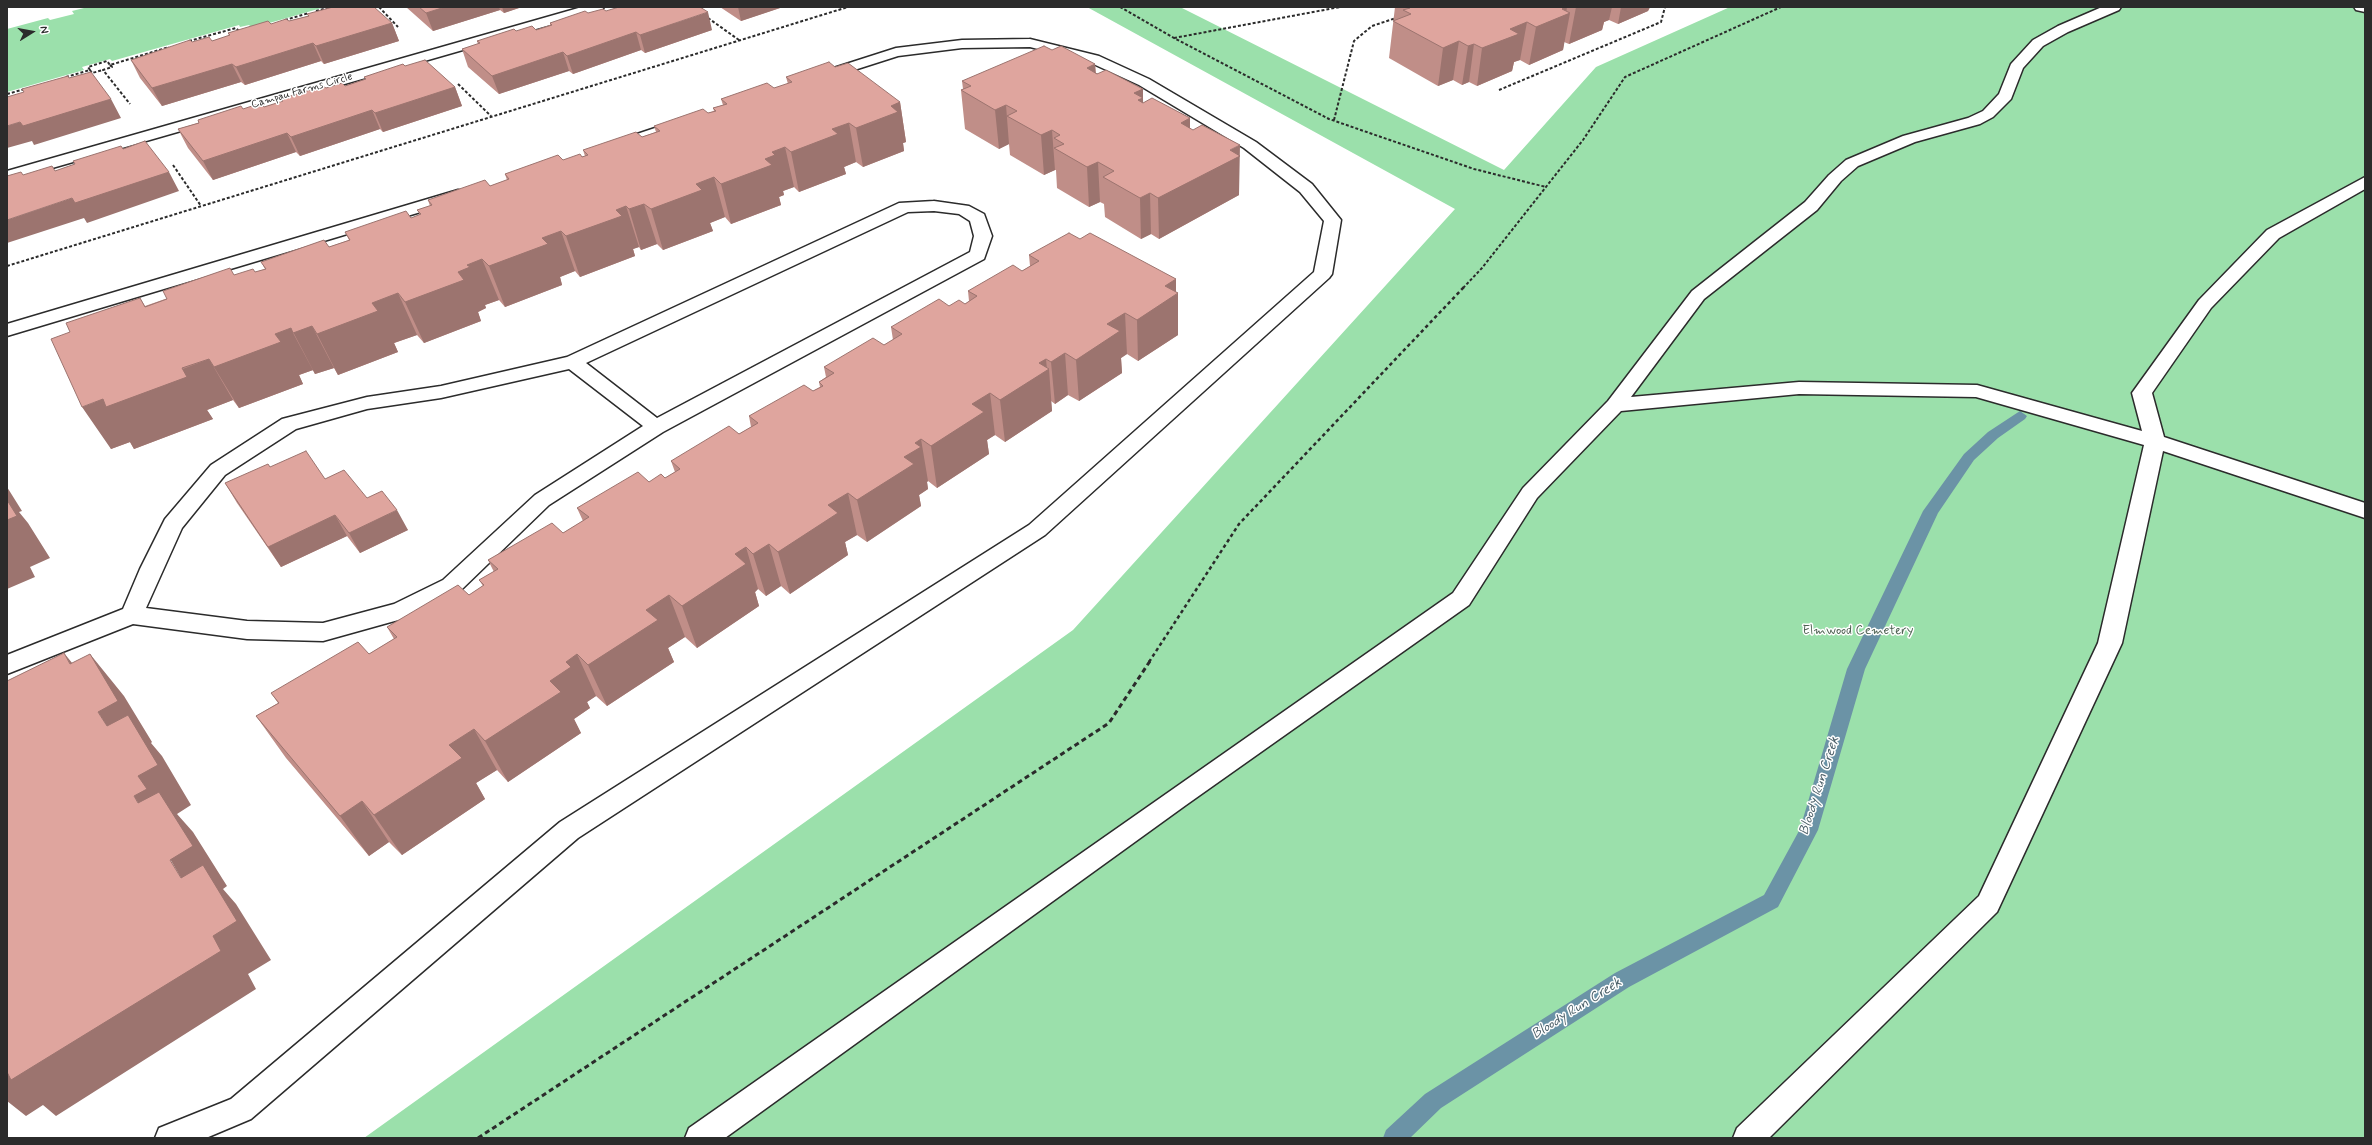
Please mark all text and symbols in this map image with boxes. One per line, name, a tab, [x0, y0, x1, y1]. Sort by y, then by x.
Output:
north arrow	[12, 12, 52, 52]
text: N	[36, 25, 51, 35]
street label: Campau Farms Circle	[250, 70, 354, 112]
park label: Elmwood Cemetery	[1803, 623, 1913, 639]
water label: Bloody Run Creek	[1796, 735, 1844, 837]
water label: Bloody Run Creek	[1529, 975, 1625, 1043]

